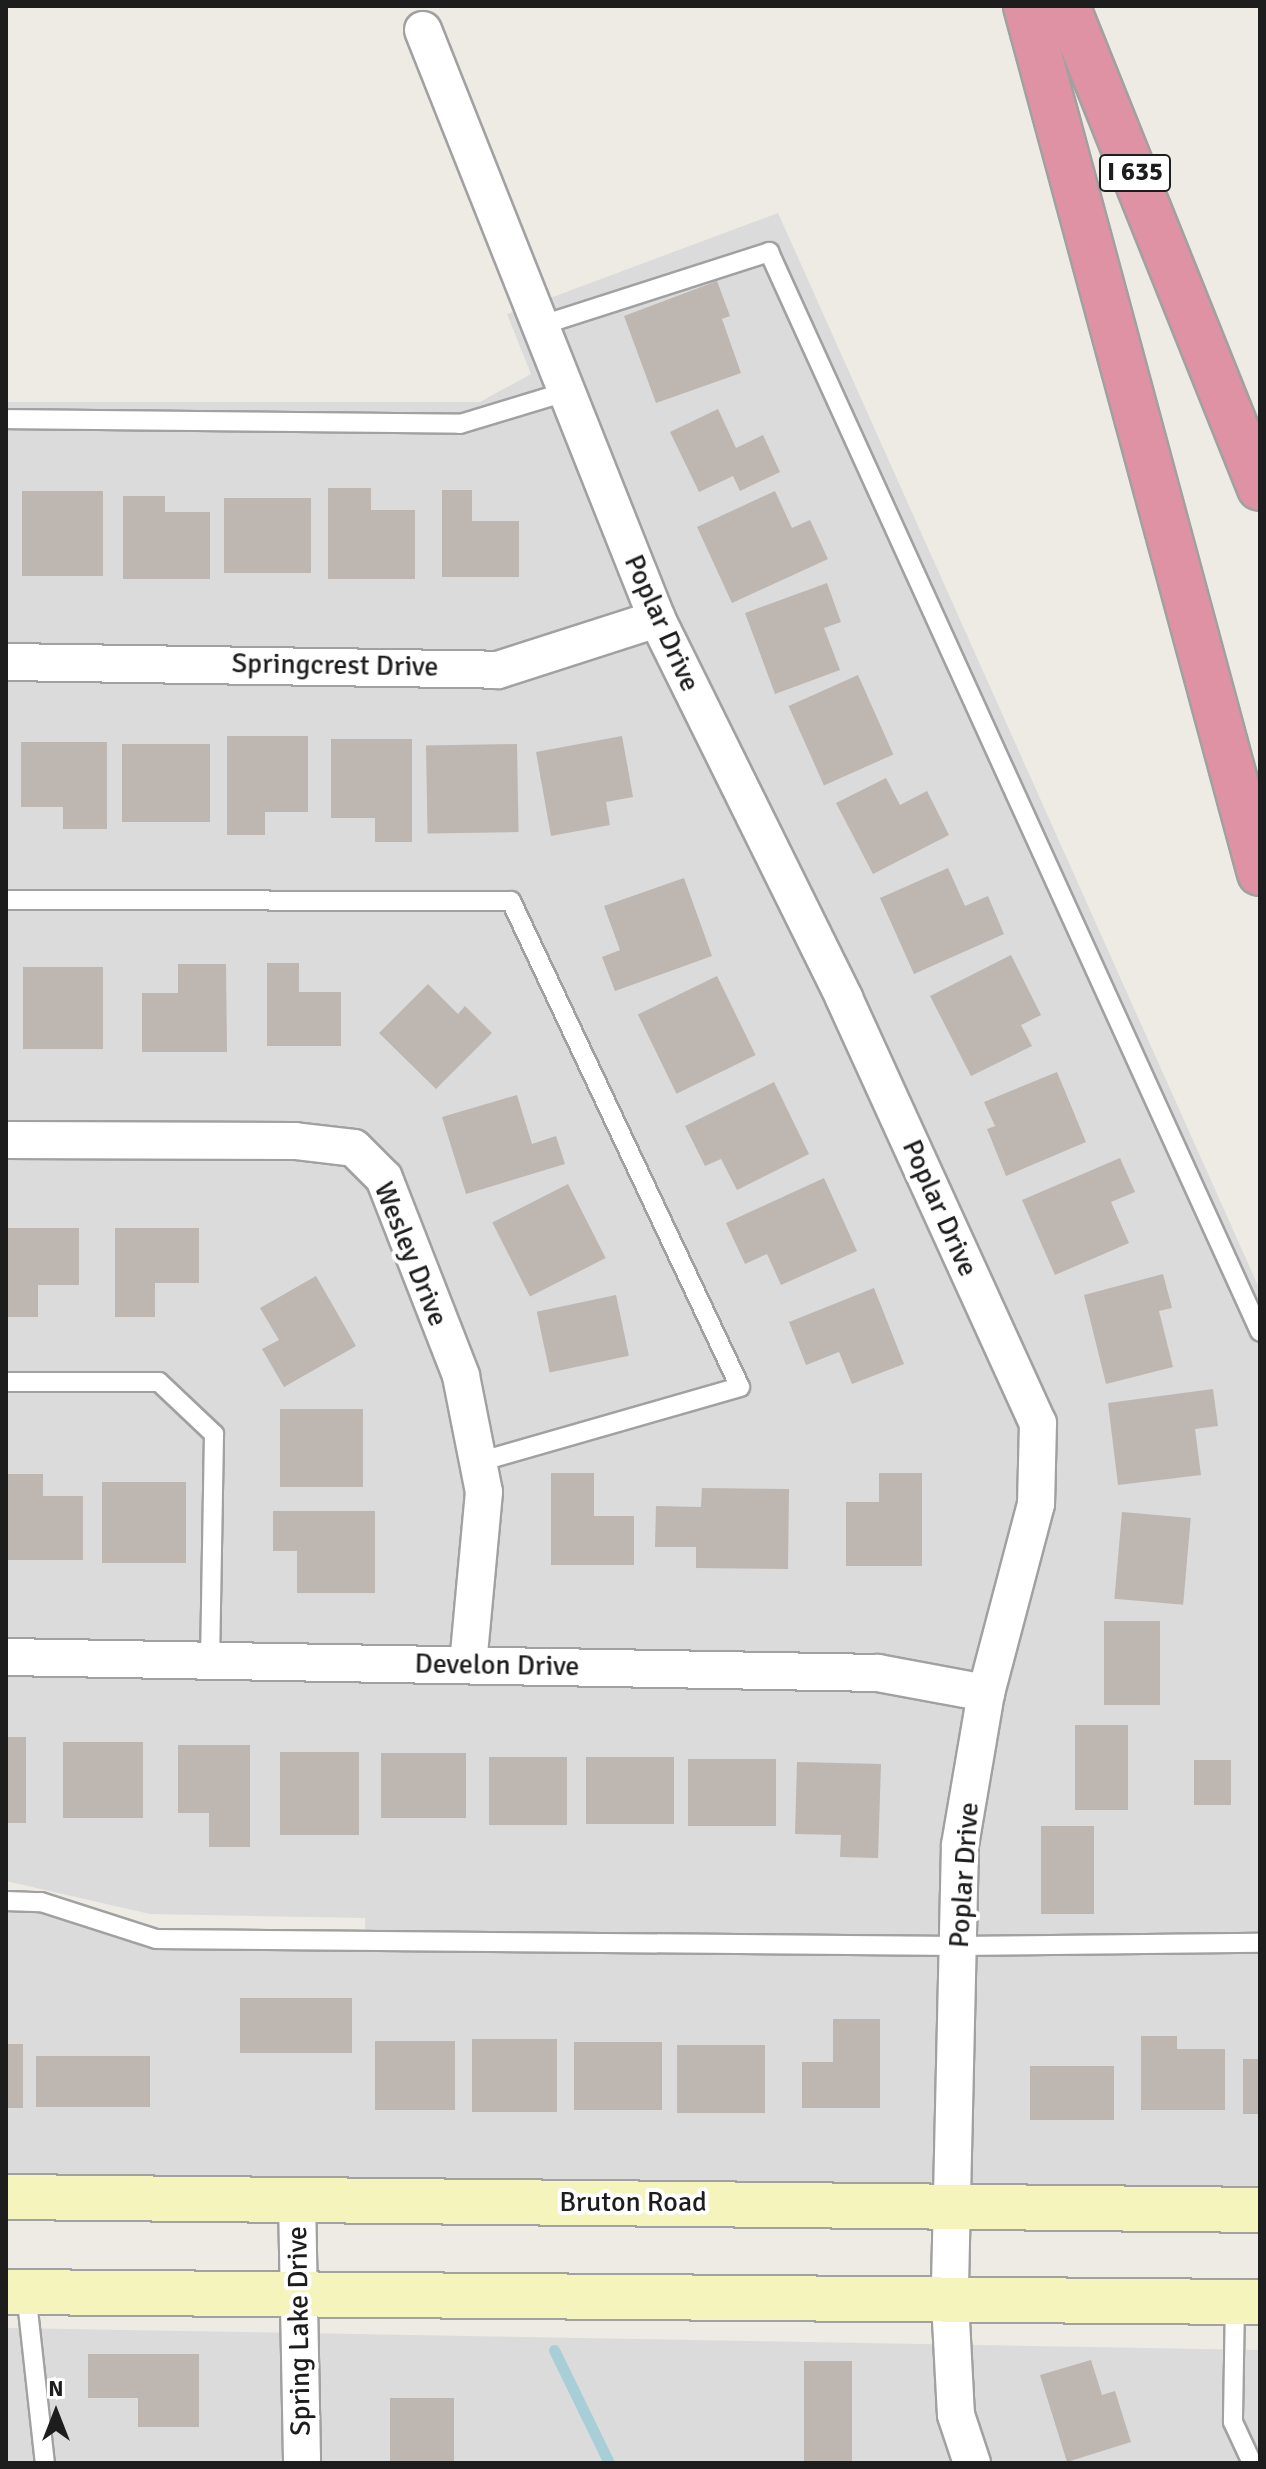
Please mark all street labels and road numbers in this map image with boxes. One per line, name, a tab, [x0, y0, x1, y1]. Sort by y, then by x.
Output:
road number: I 635	[1097, 151, 1173, 195]
street label: Poplar Drive	[617, 549, 707, 697]
street label: Springcrest Drive	[231, 646, 439, 684]
street label: Poplar Drive	[895, 1134, 985, 1282]
street label: Wesley Drive	[367, 1177, 455, 1331]
street label: Develon Drive	[414, 1647, 580, 1683]
street label: Poplar Drive	[942, 1801, 986, 1949]
street label: Bruton Road	[559, 2185, 707, 2219]
street label: Spring Lake Drive	[280, 2226, 318, 2436]

